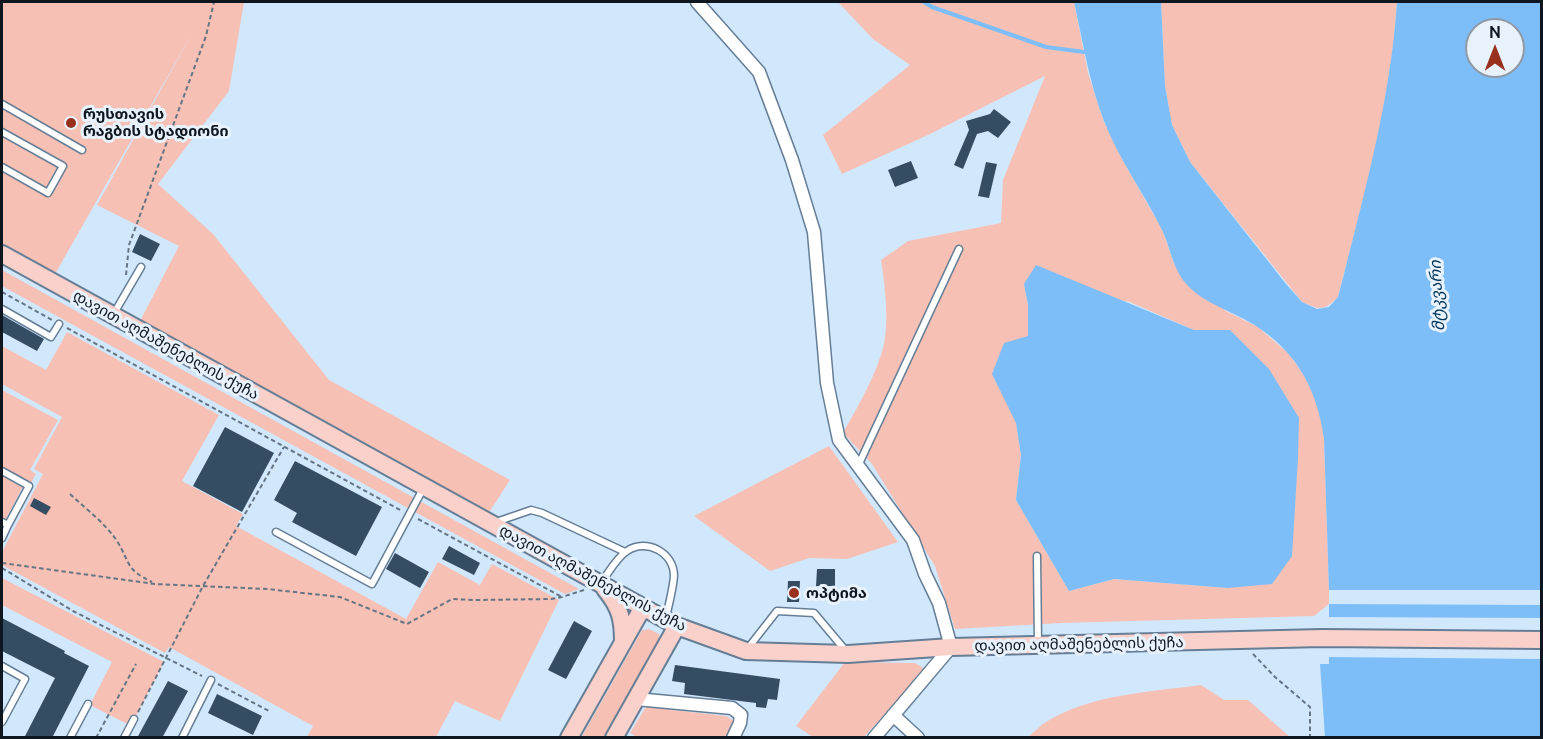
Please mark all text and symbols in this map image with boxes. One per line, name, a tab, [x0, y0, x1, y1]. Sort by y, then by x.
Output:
north arrow	[1465, 18, 1525, 78]
text: N	[1489, 23, 1501, 41]
place label: რუსთავის რაგბის სტადიონი	[83, 105, 229, 140]
marker: რუსთავის რაგბის სტადიონი	[64, 116, 78, 130]
water label: მტკვარი	[1426, 260, 1448, 332]
street label: დავით აღმაშენებლის ქუჩა	[70, 286, 262, 404]
street label: დავით აღმაშენებლის ქუჩა	[496, 521, 690, 635]
place label: ოპტიმა	[806, 584, 867, 602]
marker: ოპტიმა	[787, 586, 801, 600]
street label: დავით აღმაშენებლის ქუჩა	[974, 633, 1184, 655]

